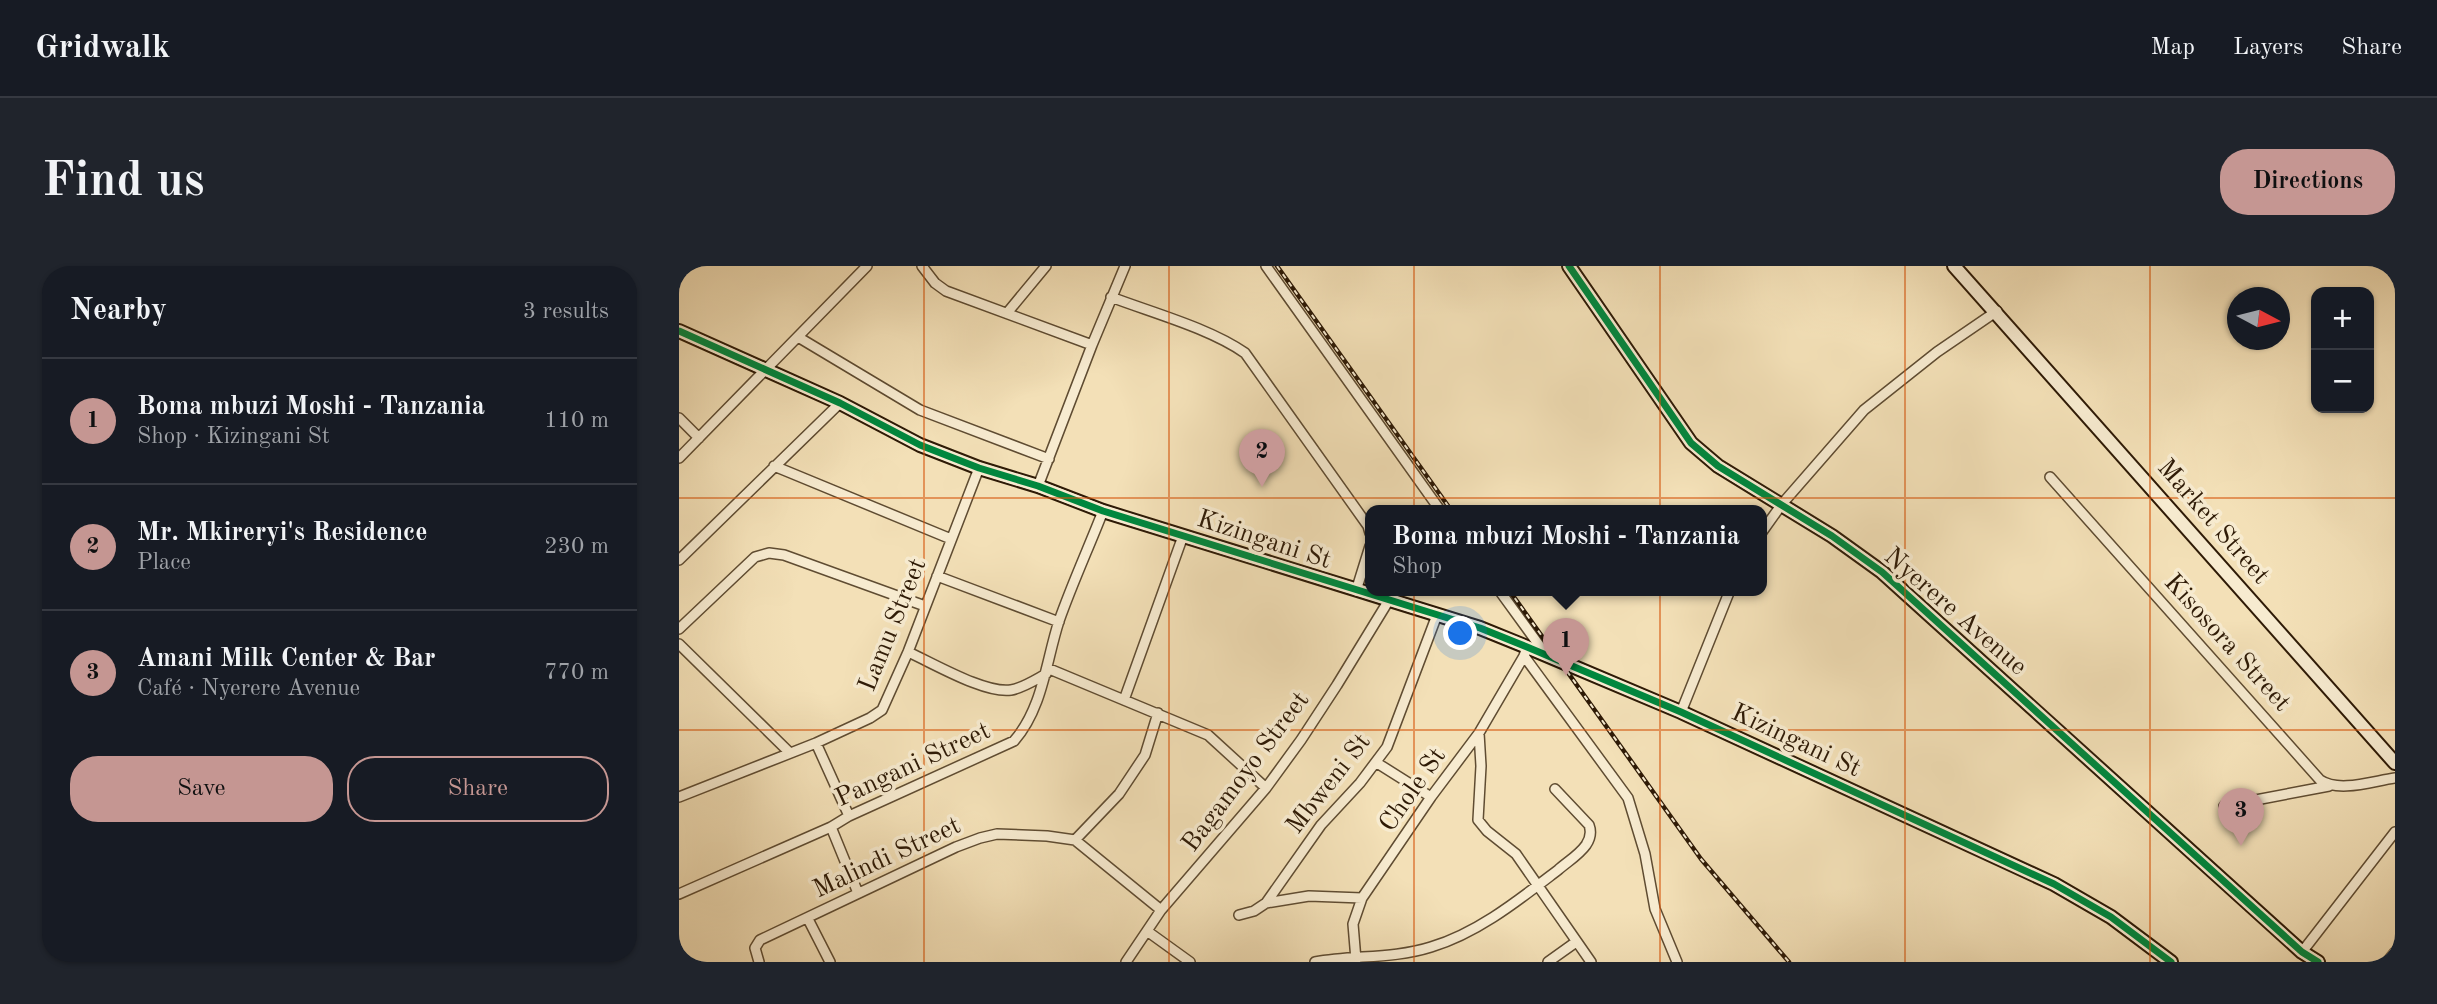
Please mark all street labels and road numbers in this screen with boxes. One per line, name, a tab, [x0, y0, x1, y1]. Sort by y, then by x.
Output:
street label: Market Street	[2152, 455, 2274, 589]
street label: Kizingani St	[1194, 506, 1334, 574]
street label: Nyerere Avenue	[1879, 543, 2031, 681]
street label: Lamu Street	[855, 555, 931, 695]
street label: Kisosora Street	[2159, 569, 2295, 717]
street label: Bagamoyo Street	[1178, 687, 1314, 857]
street label: Kizingani St	[1727, 700, 1865, 782]
street label: Pangani Street	[832, 718, 994, 812]
street label: Mbweni St	[1282, 729, 1376, 839]
street label: Chole St	[1375, 743, 1451, 837]
street label: Malindi Street	[809, 813, 965, 903]

